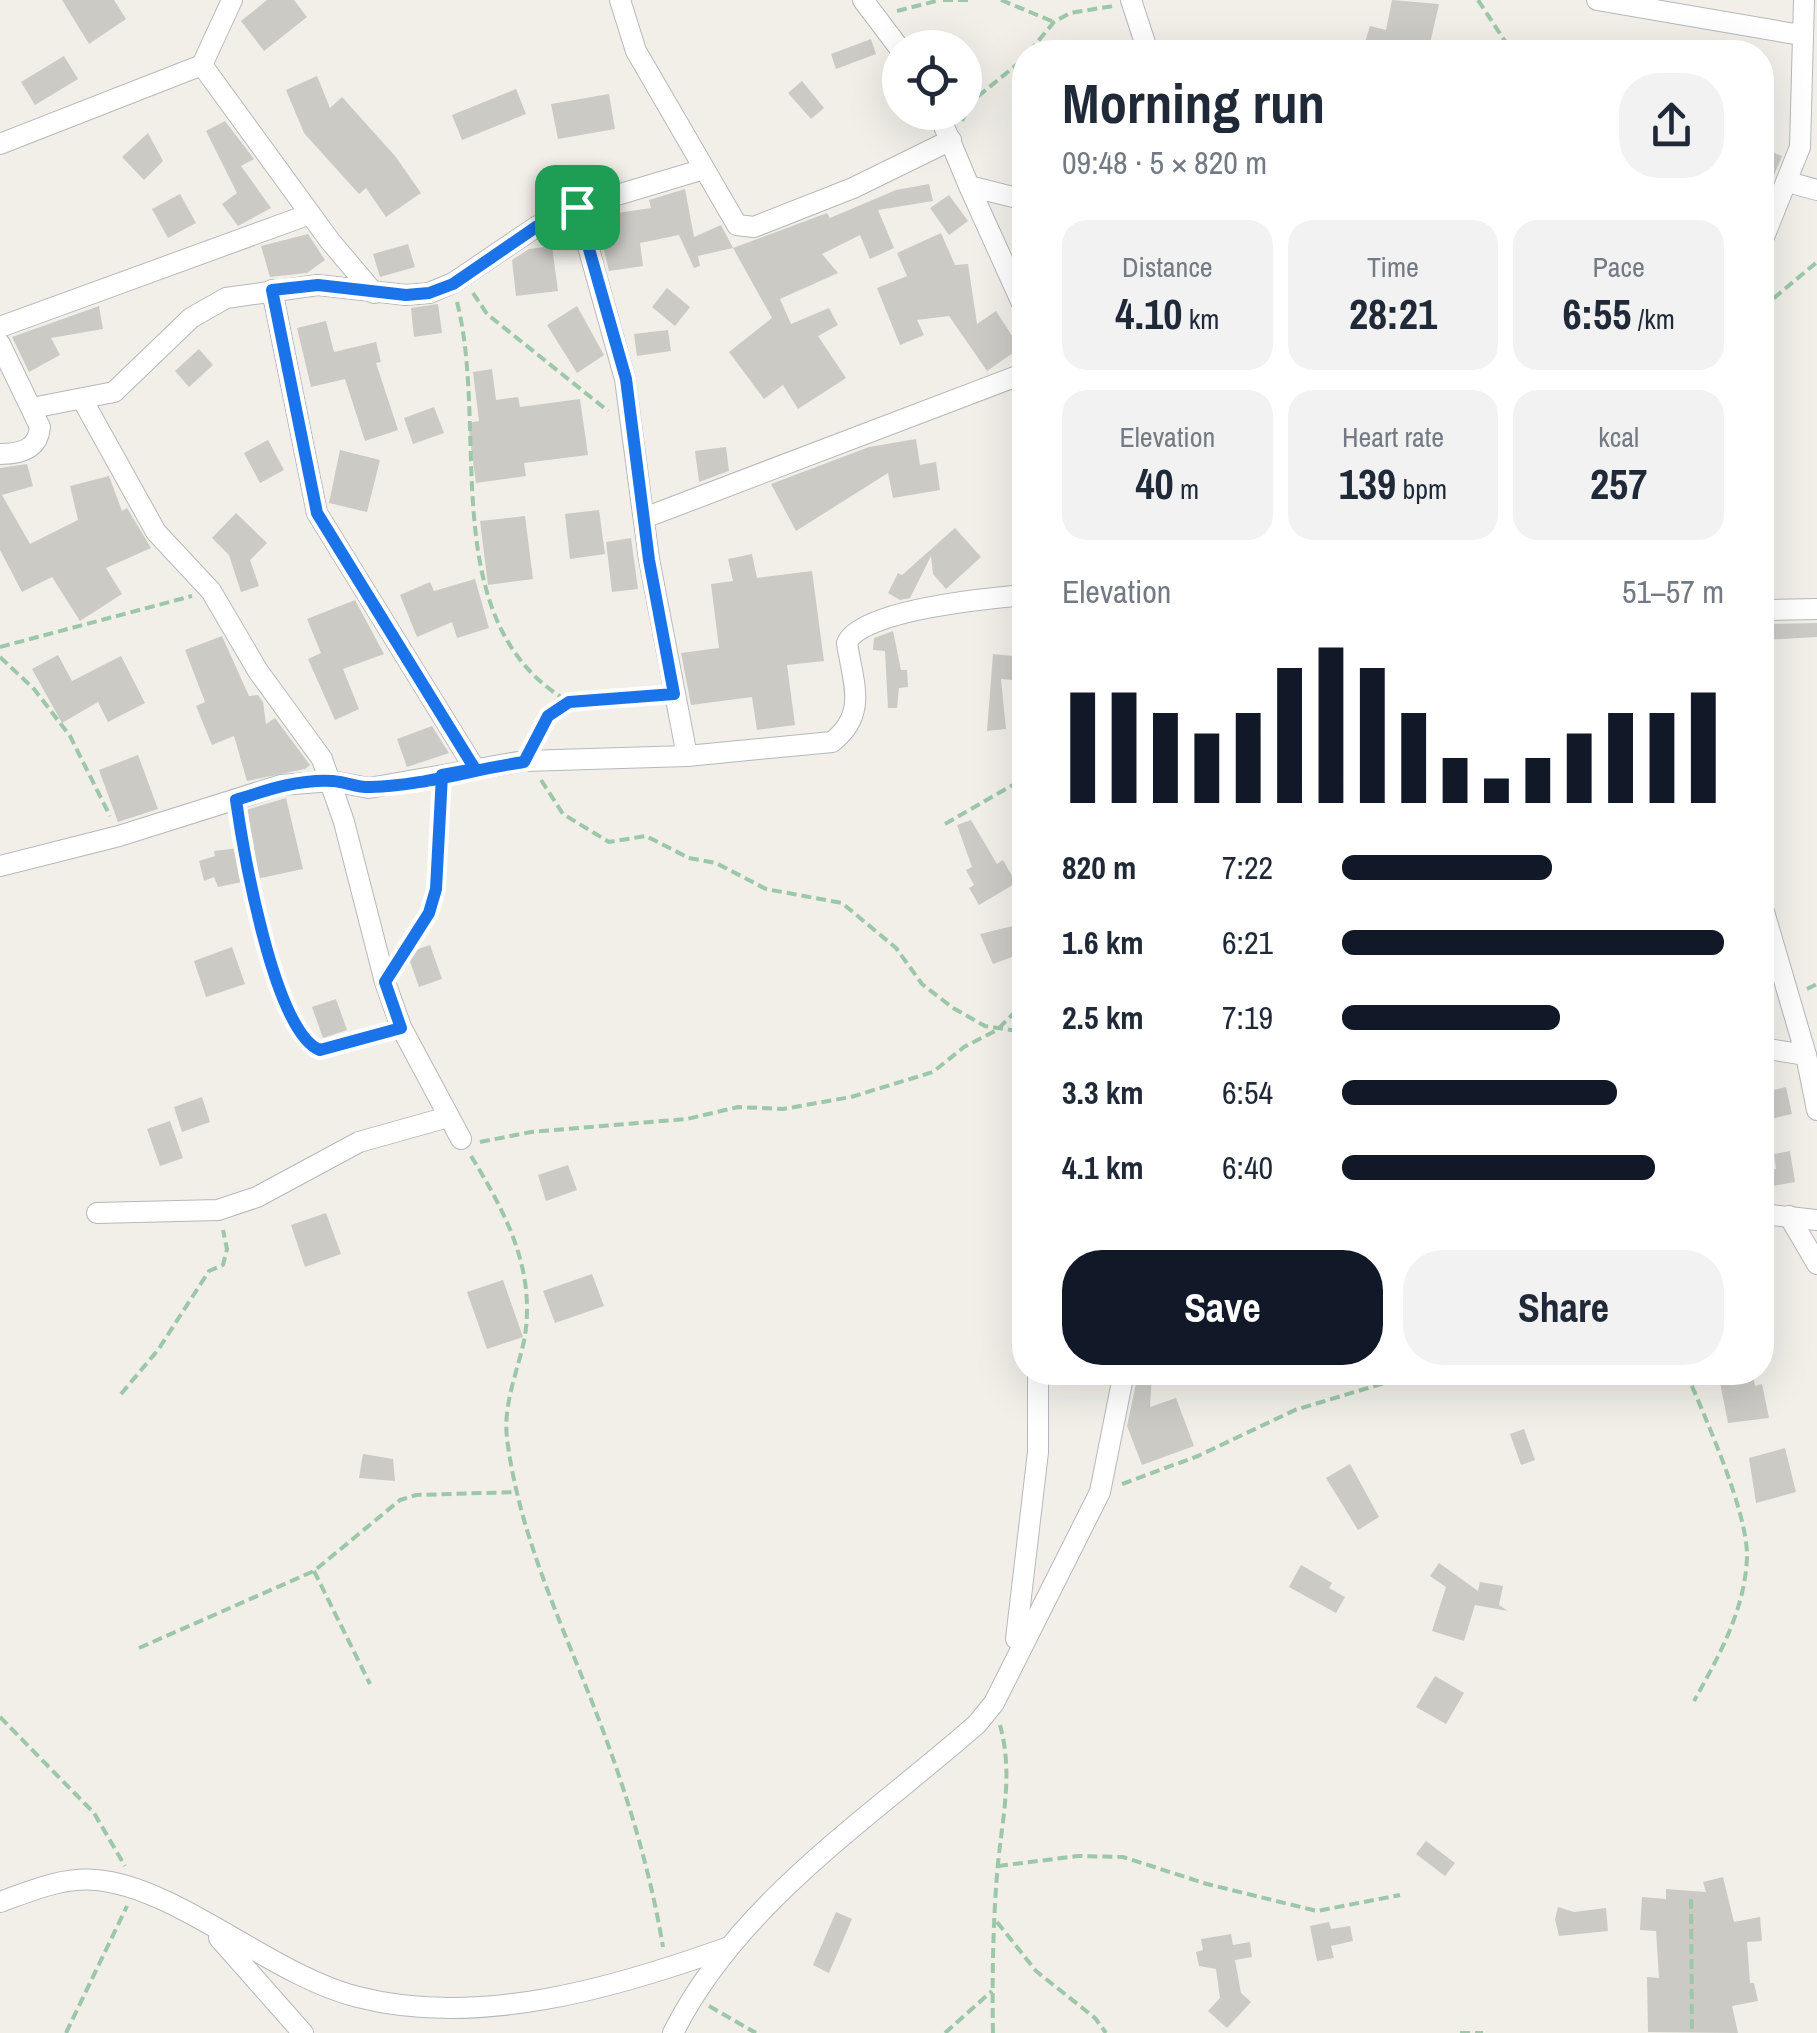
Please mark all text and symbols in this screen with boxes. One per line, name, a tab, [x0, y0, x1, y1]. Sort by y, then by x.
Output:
map controls	[882, 30, 982, 130]
button: locate	[882, 30, 982, 130]
text: Morning run	[1062, 66, 1325, 140]
button: share	[1619, 73, 1724, 178]
text: 09:48 · 5 × 820 m	[1062, 141, 1267, 184]
pin	[535, 165, 620, 250]
icon: arrive	[550, 180, 605, 235]
text: Distance	[1122, 248, 1213, 286]
text: Time	[1367, 248, 1419, 286]
text: Pace	[1592, 248, 1645, 286]
text: 4.10	[1115, 286, 1182, 342]
text: 28:21	[1349, 286, 1437, 342]
text: 6:55	[1563, 286, 1631, 342]
text: km	[1182, 300, 1219, 338]
text: /km	[1631, 300, 1675, 338]
text: Elevation	[1119, 418, 1215, 456]
text: Heart rate	[1342, 418, 1444, 456]
text: kcal	[1598, 418, 1639, 456]
text: 40	[1135, 456, 1174, 512]
text: 139	[1339, 456, 1396, 512]
text: 257	[1590, 456, 1647, 512]
text: m	[1174, 470, 1199, 508]
text: bpm	[1396, 470, 1447, 508]
text: Elevation	[1062, 570, 1171, 613]
text: 51–57 m	[1622, 570, 1724, 613]
text: 820 m	[1062, 846, 1136, 889]
text: 7:22	[1222, 846, 1273, 889]
text: 1.6 km	[1062, 921, 1144, 964]
text: 6:21	[1222, 921, 1273, 964]
text: 2.5 km	[1062, 996, 1144, 1039]
text: 7:19	[1222, 996, 1273, 1039]
text: 3.3 km	[1062, 1071, 1144, 1114]
text: 6:54	[1222, 1071, 1273, 1114]
text: 4.1 km	[1062, 1146, 1144, 1189]
text: 6:40	[1222, 1146, 1273, 1189]
button: Save	[1062, 1250, 1383, 1365]
button: Share	[1403, 1250, 1724, 1365]

